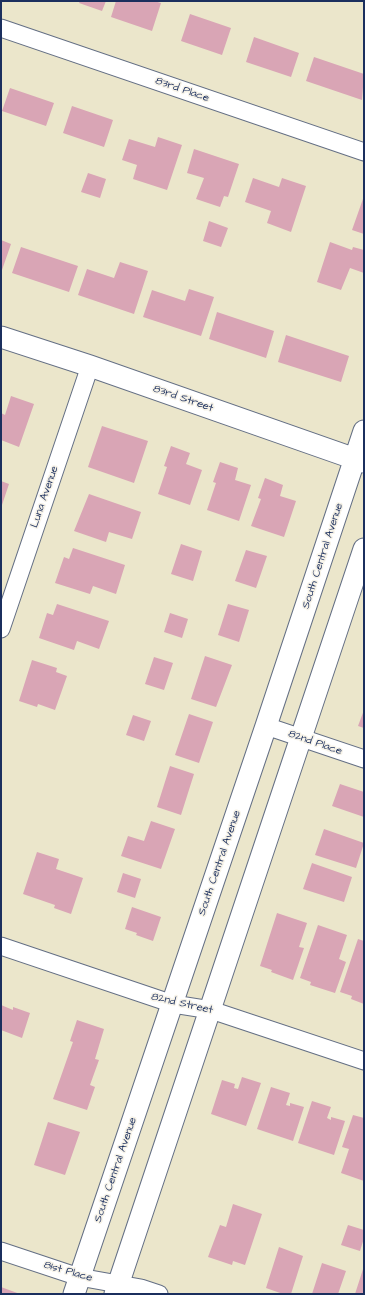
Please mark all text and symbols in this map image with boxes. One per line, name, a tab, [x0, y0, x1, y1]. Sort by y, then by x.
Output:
street label: 83rd Place	[153, 75, 211, 105]
street label: 83rd Street	[151, 383, 215, 415]
street label: Luna Avenue	[28, 464, 62, 530]
street label: South Central Avenue	[300, 501, 346, 611]
street label: 82nd Place	[286, 728, 344, 758]
street label: South Central Avenue	[196, 809, 244, 917]
street label: 82nd Street	[150, 990, 214, 1018]
street label: South Central Avenue	[92, 1116, 140, 1224]
street label: 81st Place	[42, 1259, 94, 1285]

